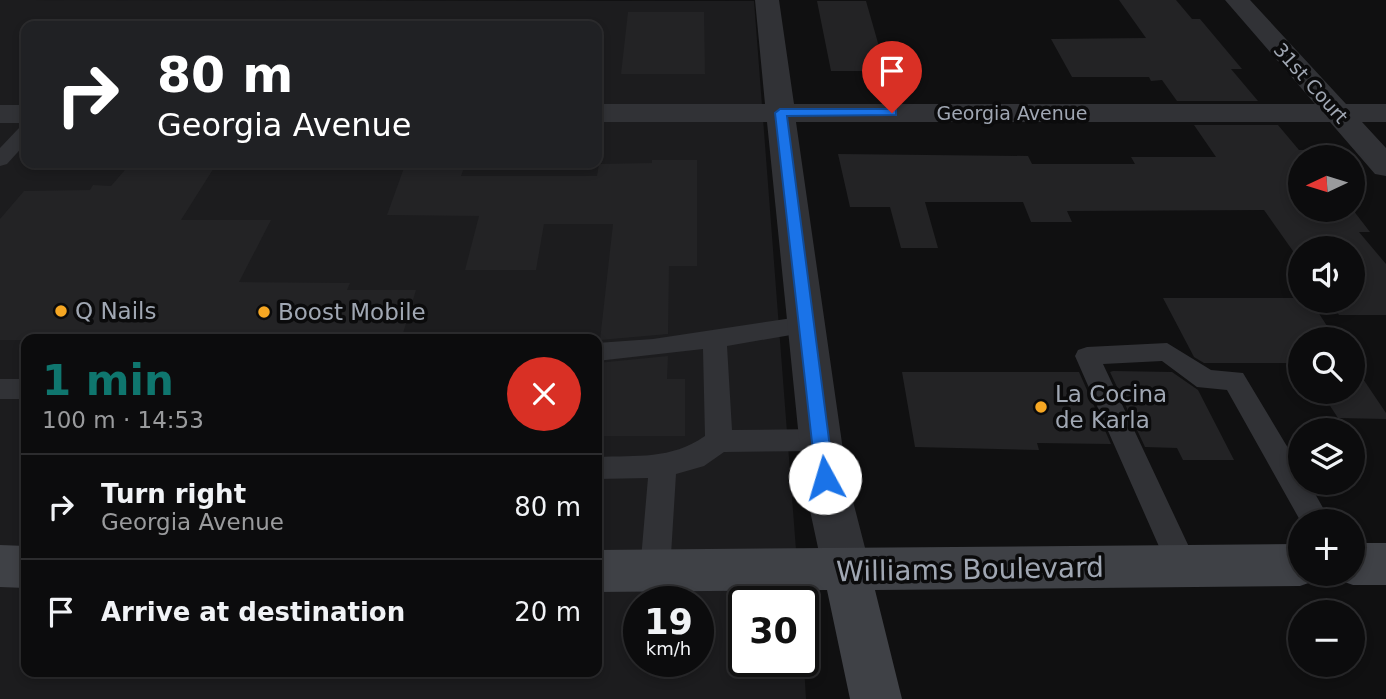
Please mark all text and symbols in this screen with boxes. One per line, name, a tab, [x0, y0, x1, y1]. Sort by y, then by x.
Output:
street label: 31st Court	[1269, 39, 1353, 127]
pin	[862, 41, 922, 113]
text: 80 m	[157, 47, 293, 104]
icon: right	[42, 49, 133, 140]
icon: arrive	[873, 52, 911, 90]
street label: Georgia Avenue	[936, 102, 1088, 124]
text: Georgia Avenue	[157, 106, 412, 144]
north arrow	[1288, 145, 1365, 222]
map controls	[1288, 145, 1365, 677]
button: sound	[1288, 236, 1365, 313]
place label: Q Nails	[75, 298, 156, 324]
place label: Boost Mobile	[278, 299, 426, 325]
marker: Q Nails	[53, 303, 69, 319]
marker: Boost Mobile	[256, 304, 272, 320]
button: search	[1288, 327, 1365, 404]
text: 1 min	[42, 356, 174, 405]
button: close	[507, 357, 581, 431]
place label: La Cocina de Karla	[1055, 381, 1167, 433]
marker: La Cocina de Karla	[1033, 399, 1049, 415]
text: 100 m · 14:53	[42, 407, 204, 433]
button: layers	[1288, 418, 1365, 495]
position arrow	[788, 441, 862, 515]
text: Turn right	[101, 479, 246, 509]
icon: right	[42, 488, 80, 526]
text: 80 m	[514, 492, 581, 522]
text: Georgia Avenue	[101, 509, 284, 535]
button: +	[1288, 509, 1365, 586]
street label: Williams Boulevard	[836, 551, 1104, 588]
speed limit sign: 30	[728, 586, 819, 677]
icon: arrive	[42, 593, 80, 631]
text: Arrive at destination	[101, 597, 405, 627]
text: 20 m	[514, 597, 581, 627]
button: −	[1288, 600, 1365, 677]
text: 19	[644, 602, 693, 642]
text: km/h	[646, 638, 691, 659]

